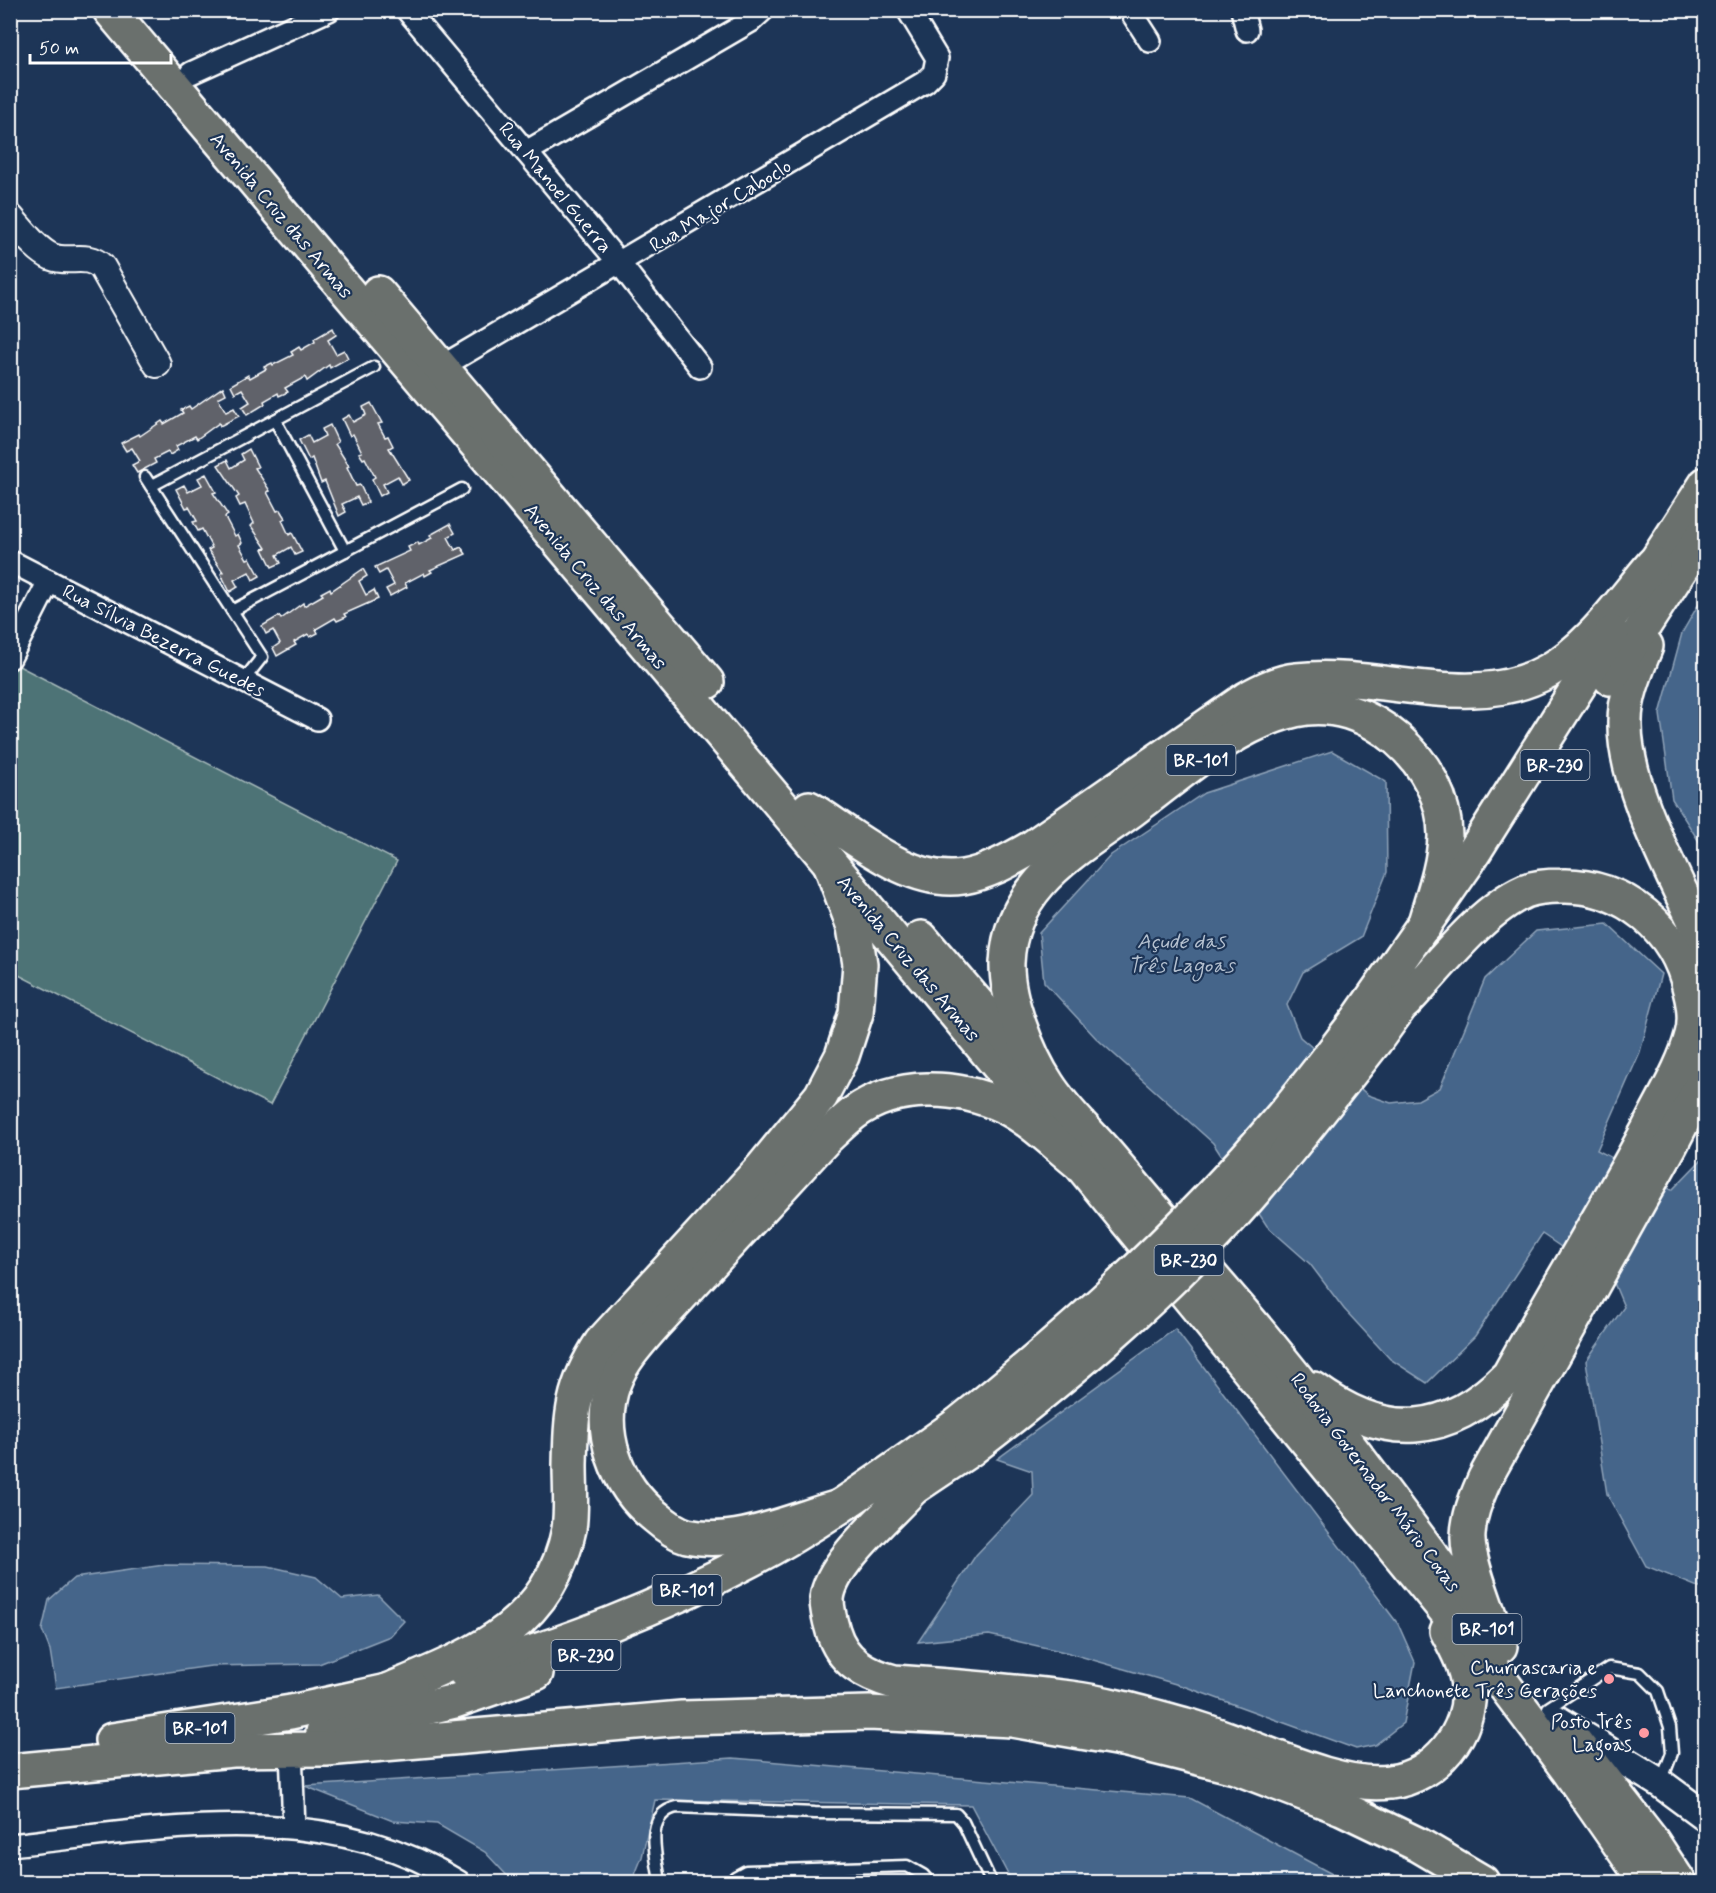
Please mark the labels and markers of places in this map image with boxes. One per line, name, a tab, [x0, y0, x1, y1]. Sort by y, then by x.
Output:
place label: Churrascaria e Lanchonete Três Gerações	[1373, 1655, 1597, 1705]
marker: Churrascaria e Lanchonete Três Gerações	[1602, 1672, 1616, 1686]
place label: Posto Três Lagoas	[1551, 1709, 1632, 1761]
marker: Posto Três Lagoas	[1637, 1726, 1651, 1740]

